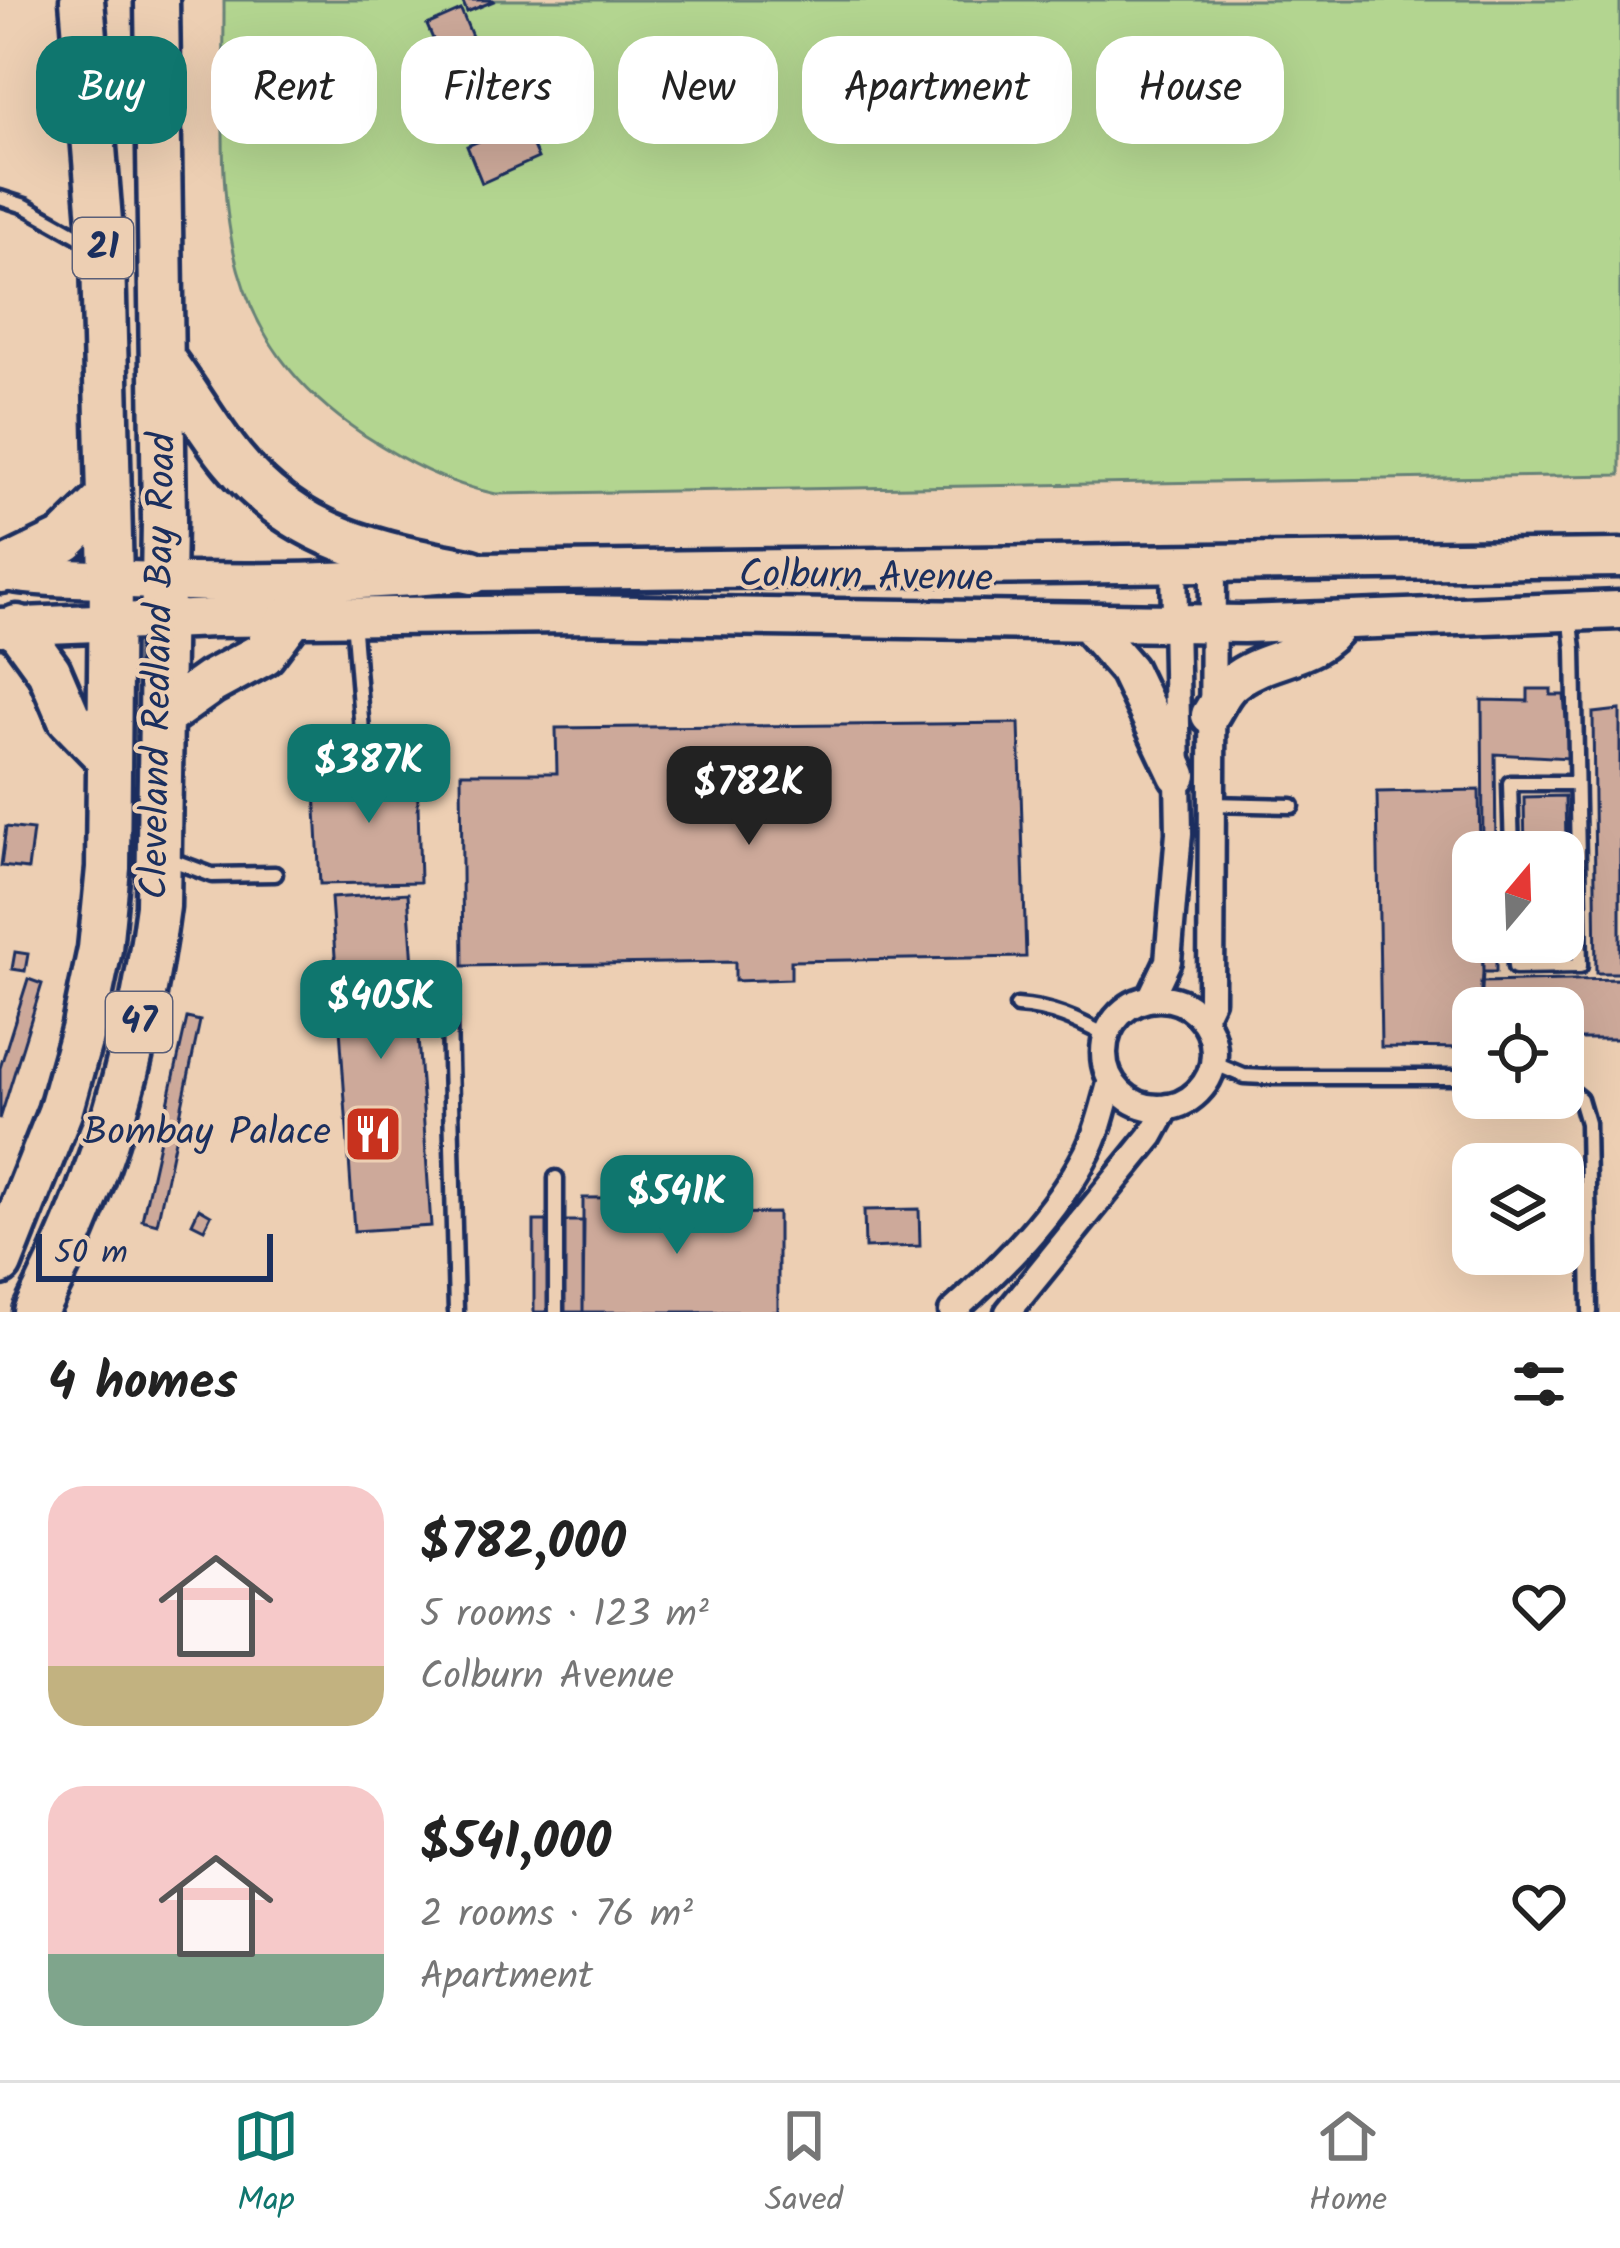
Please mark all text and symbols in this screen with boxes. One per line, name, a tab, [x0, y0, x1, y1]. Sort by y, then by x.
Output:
chip: Buy	[36, 36, 187, 144]
chip: Rent	[211, 36, 377, 144]
chip: Filters	[401, 36, 594, 144]
chip: New	[618, 36, 778, 144]
chip: Apartment	[802, 36, 1072, 144]
chip: House	[1096, 36, 1284, 144]
road number: 21	[73, 218, 133, 278]
street label: Cleveland Redland Bay Road	[125, 430, 195, 900]
street label: Colburn Avenue	[738, 545, 994, 611]
pin: $387K	[285, 724, 453, 826]
text: $387K	[314, 732, 424, 794]
pin: $782K	[665, 746, 833, 848]
text: $782K	[694, 754, 804, 816]
north arrow	[1452, 831, 1584, 963]
map controls	[1452, 831, 1584, 1275]
pin: $405K	[297, 960, 465, 1062]
text: $405K	[327, 968, 435, 1030]
button: locate	[1452, 987, 1584, 1119]
road number: 47	[106, 992, 172, 1052]
place label: Bombay Palace	[83, 1103, 331, 1165]
restaurant icon: Bombay Palace	[342, 1103, 404, 1165]
button: layers	[1452, 1143, 1584, 1275]
pin: $541K	[593, 1155, 761, 1257]
text: $541K	[627, 1163, 727, 1225]
scale bar	[36, 1228, 273, 1281]
text: 50 m	[54, 1228, 128, 1281]
text: 4 homes	[48, 1344, 238, 1425]
icon: filters	[1506, 1351, 1572, 1417]
text: $782,000	[420, 1504, 626, 1585]
icon: home	[144, 1534, 288, 1678]
icon: heart	[1506, 1573, 1572, 1639]
text: 5 rooms · 123 m²	[420, 1585, 709, 1647]
text: Colburn Avenue	[420, 1647, 674, 1709]
text: $541,000	[420, 1804, 611, 1885]
icon: home	[144, 1834, 288, 1978]
icon: heart	[1506, 1873, 1572, 1939]
text: 2 rooms · 76 m²	[420, 1885, 693, 1947]
text: Apartment	[420, 1947, 593, 2009]
tab: Map	[233, 2103, 299, 2228]
tab: Saved	[765, 2103, 843, 2228]
tab: Home	[1309, 2103, 1387, 2228]

